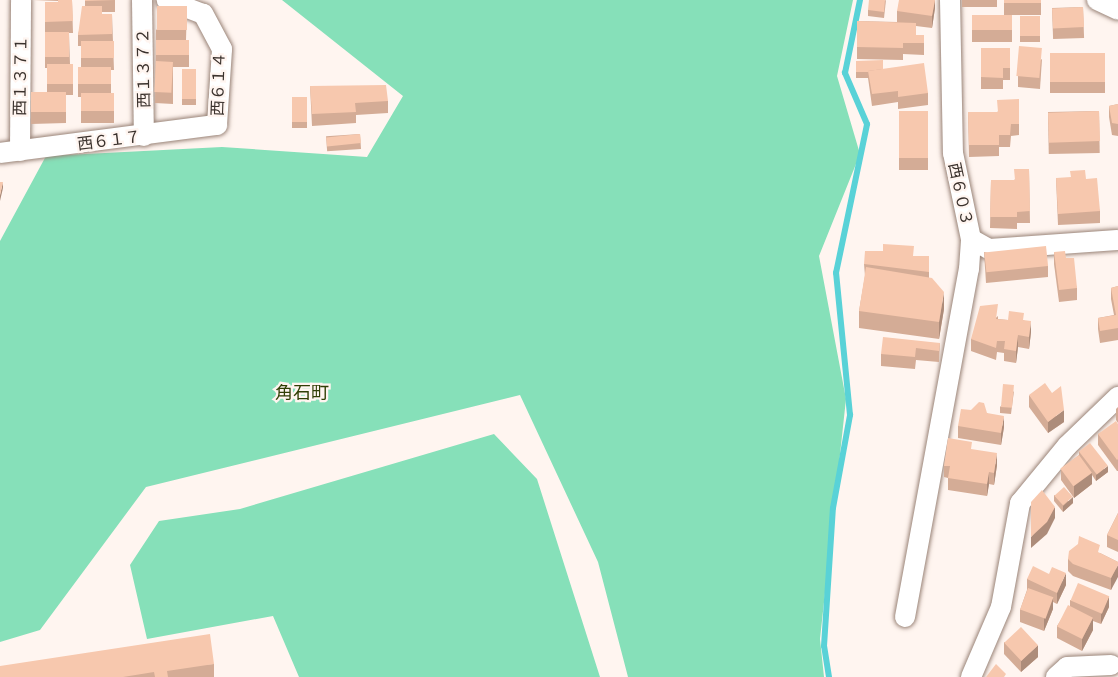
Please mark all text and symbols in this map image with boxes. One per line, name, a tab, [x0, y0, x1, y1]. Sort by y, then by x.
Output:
street label: 西１３７２	[133, 28, 153, 108]
street label: 西１３７１	[10, 36, 30, 116]
street label: 西６１４	[207, 52, 229, 116]
street label: 西６１７	[76, 127, 142, 153]
street label: 西６０３	[945, 161, 977, 227]
district label: 角石町	[275, 381, 329, 403]

